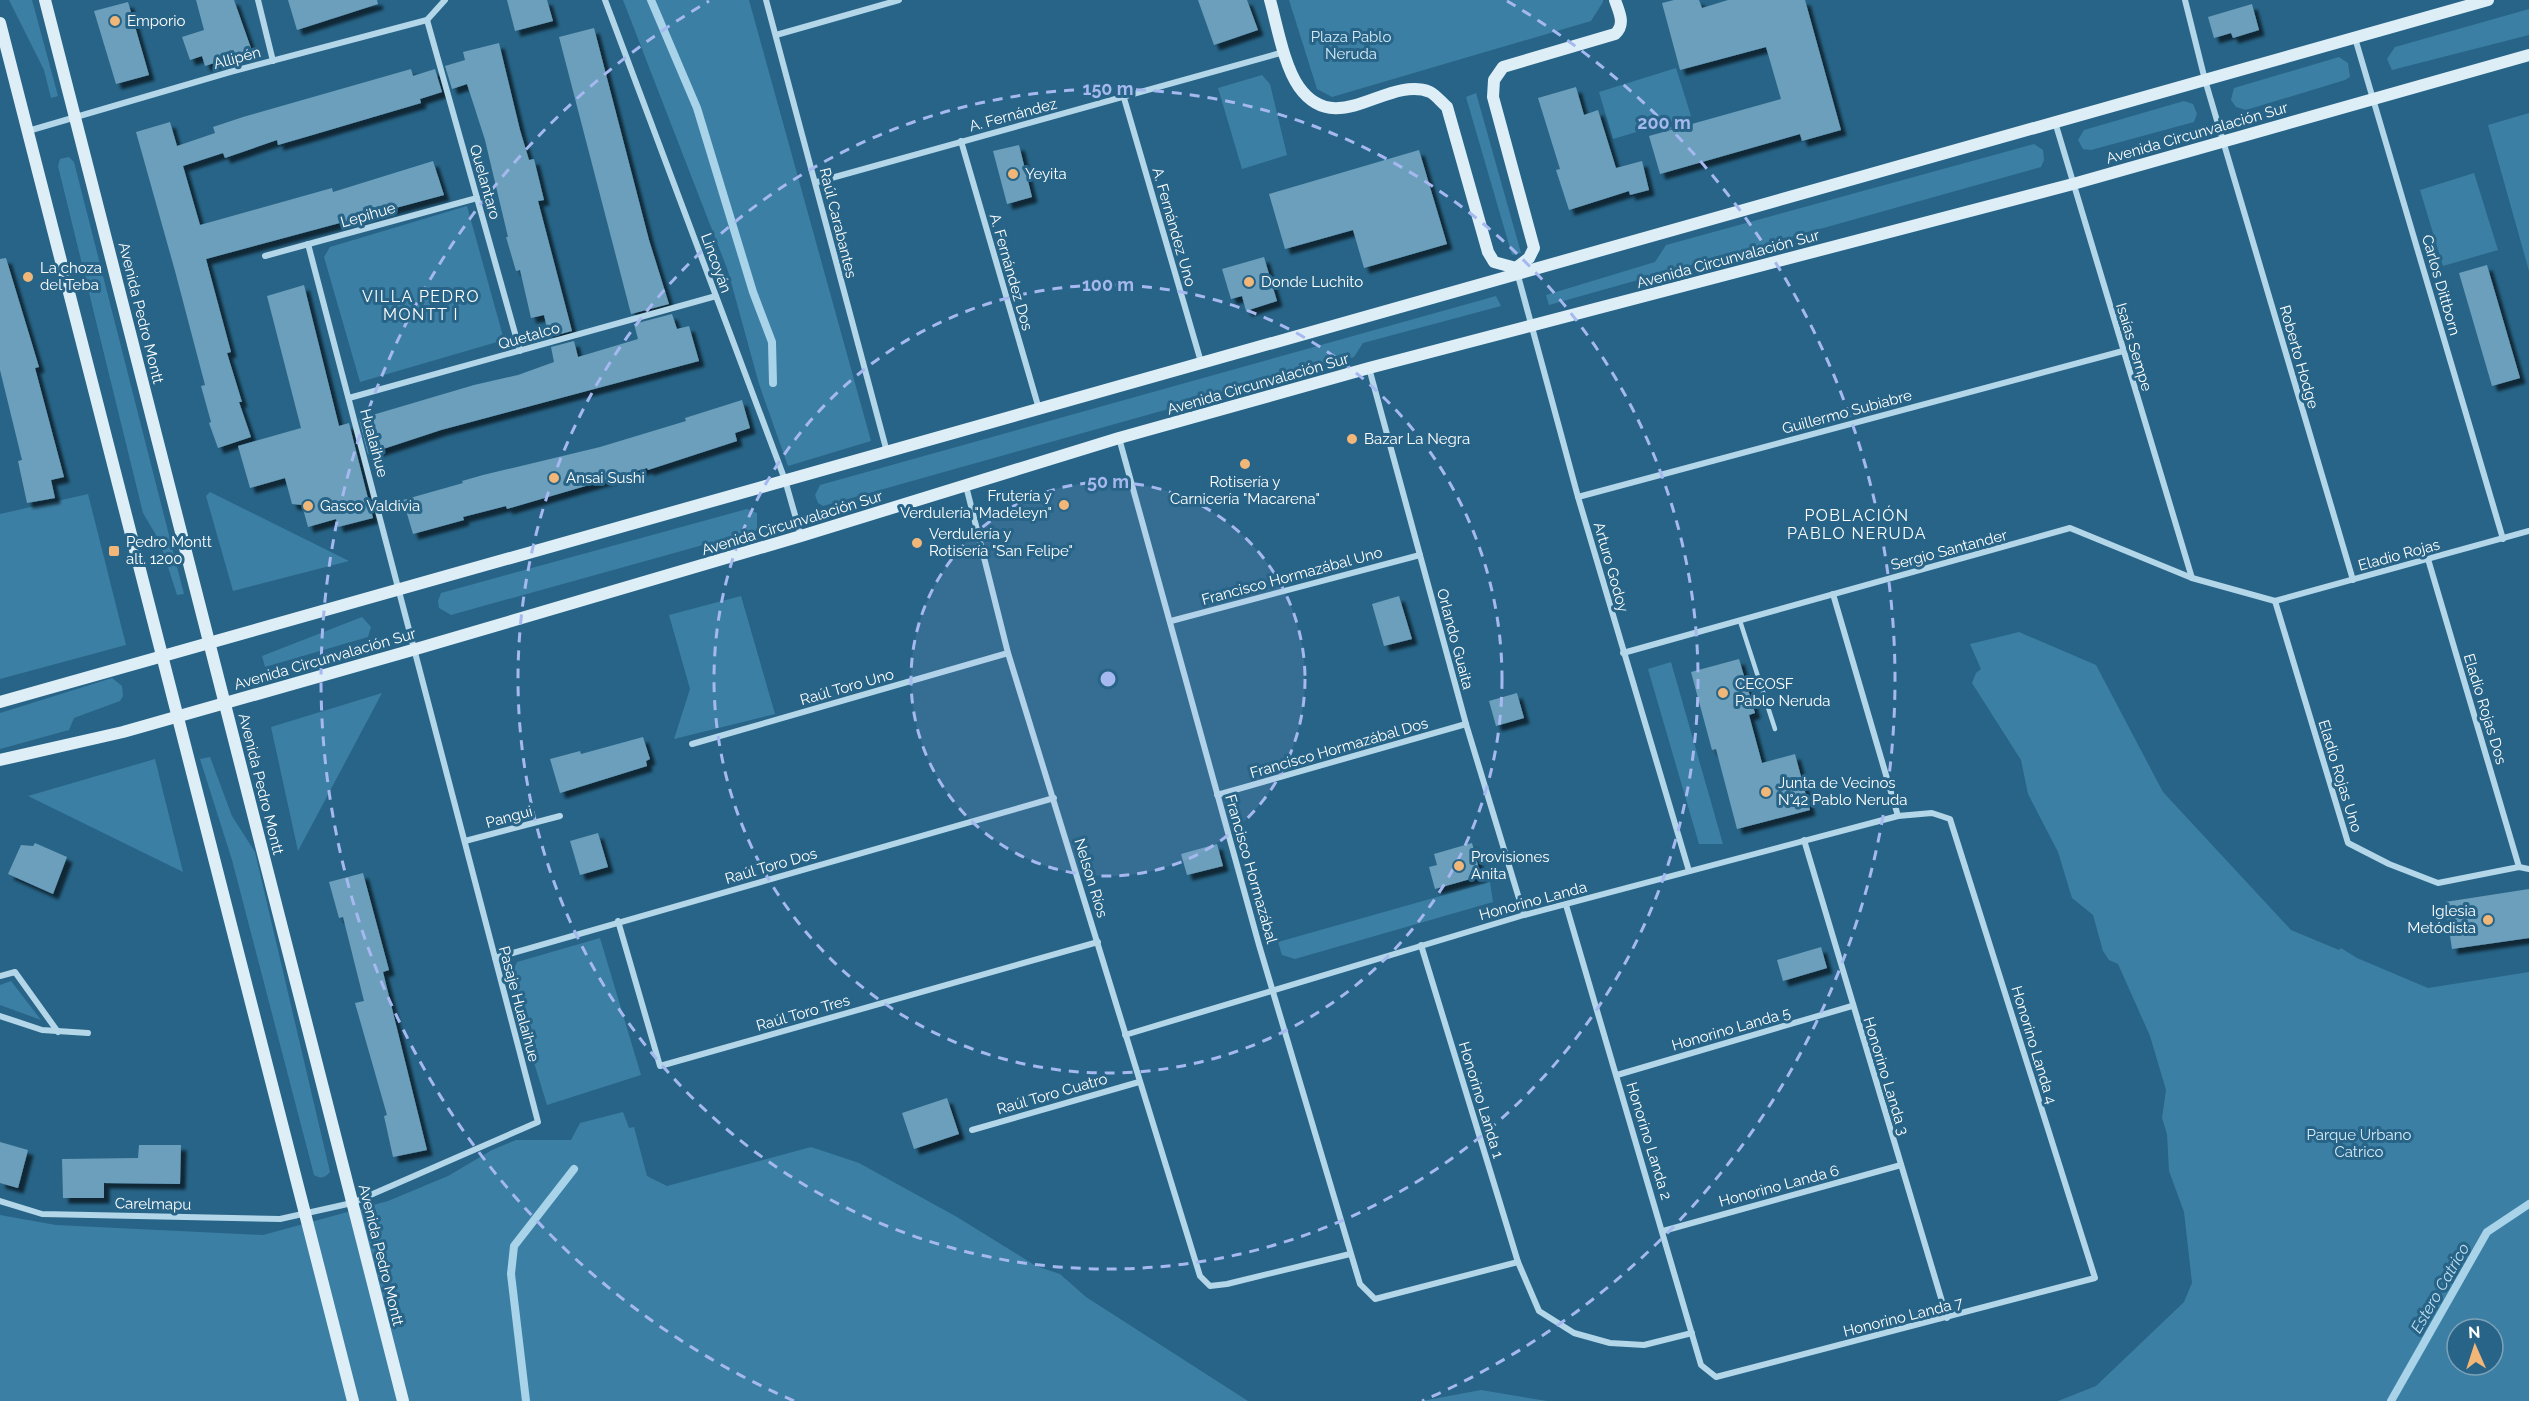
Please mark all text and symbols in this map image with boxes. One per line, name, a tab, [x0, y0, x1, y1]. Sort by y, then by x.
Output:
place label: Emporio	[127, 12, 186, 30]
marker: Emporio	[108, 14, 122, 28]
park label: Plaza Pablo Neruda	[1311, 28, 1391, 63]
street label: Allipén	[211, 43, 263, 73]
text: 150 m	[1083, 78, 1134, 99]
street label: A. Fernández	[967, 95, 1059, 135]
street label: Avenida Circunvalación Sur	[2104, 98, 2291, 168]
text: 200 m	[1637, 112, 1691, 133]
street label: Quelantaro	[466, 142, 504, 222]
place label: Yeyita	[1025, 165, 1067, 183]
street label: A. Fernández Uno	[1148, 165, 1200, 289]
street label: Raúl Carabantes	[816, 166, 860, 280]
marker: Yeyita	[1006, 167, 1020, 181]
street label: Lepihue	[338, 199, 398, 231]
street label: A. Fernández Dos	[986, 211, 1036, 333]
street label: Avenida Circunvalación Sur	[1635, 226, 1822, 292]
street label: Lincoyán	[697, 231, 735, 295]
street label: Carlos Dittborn	[2418, 233, 2464, 337]
street label: Avenida Pedro Montt	[115, 240, 167, 386]
place label: La choza del Teba	[40, 259, 102, 294]
marker: La choza del Teba	[21, 270, 35, 284]
place label: Donde Luchito	[1261, 273, 1363, 291]
text: 100 m	[1082, 274, 1134, 295]
marker: Donde Luchito	[1242, 275, 1256, 289]
district label: VILLA PEDRO MONTT I	[362, 287, 480, 324]
street label: Isaías Sempe	[2112, 301, 2156, 393]
street label: Roberto Hodge	[2276, 303, 2322, 411]
street label: Quetalco	[496, 319, 562, 353]
street label: Avenida Circunvalación Sur	[1165, 349, 1352, 419]
street label: Guillermo Subiabre	[1780, 386, 1914, 438]
street label: Hualaihue	[356, 407, 392, 479]
place label: Bazar La Negra	[1364, 430, 1470, 448]
marker: Bazar La Negra	[1345, 432, 1359, 446]
marker: Rotisería y Carnicería "Macarena"	[1238, 457, 1252, 471]
place label: Ansai Sushi	[566, 469, 645, 487]
marker: Ansai Sushi	[547, 471, 561, 485]
text: 50 m	[1087, 471, 1129, 492]
place label: Rotisería y Carnicería "Macarena"	[1170, 473, 1320, 508]
street label: Avenida Circunvalación Sur	[699, 487, 885, 559]
place label: Frutería y Verdulería "Madeleyn"	[900, 487, 1052, 522]
place label: Gasco Valdivia	[320, 497, 420, 515]
marker: Frutería y Verdulería "Madeleyn"	[1057, 498, 1071, 512]
marker: Gasco Valdivia	[301, 499, 315, 513]
district label: POBLACIÓN PABLO NERUDA	[1787, 505, 1927, 543]
street label: Arturo Godoy	[1590, 520, 1632, 614]
place label: Verdulería y Rotisería "San Felipe"	[929, 525, 1073, 560]
street label: Sergio Santander	[1889, 526, 2010, 574]
place label: Pedro Montt alt. 1200	[126, 533, 212, 568]
street label: Eladio Rojas	[2356, 535, 2442, 575]
marker: Verdulería y Rotisería "San Felipe"	[910, 536, 924, 550]
street label: Francisco Hormazábal Uno	[1200, 543, 1384, 609]
marker: Pedro Montt alt. 1200	[107, 544, 121, 558]
street label: Orlando Guaita	[1433, 587, 1477, 691]
street label: Avenida Circunvalación Sur	[232, 624, 419, 694]
street label: Eladio Rojas Dos	[2460, 652, 2510, 766]
street label: Raúl Toro Uno	[798, 665, 896, 709]
centre of rings	[1098, 669, 1118, 689]
place label: CECOSF Pablo Neruda	[1735, 675, 1830, 710]
marker: CECOSF Pablo Neruda	[1716, 686, 1730, 700]
street label: Avenida Pedro Montt	[235, 711, 287, 857]
street label: Francisco Hormazábal Dos	[1248, 714, 1430, 782]
street label: Eladio Rojas Uno	[2314, 718, 2366, 835]
place label: Junta de Vecinos N°42 Pablo Neruda	[1778, 774, 1908, 809]
marker: Junta de Vecinos N°42 Pablo Neruda	[1759, 785, 1773, 799]
street label: Francisco Hormazábal	[1221, 792, 1281, 946]
street label: Pangui	[484, 802, 534, 832]
street label: Nelson Ríos	[1070, 836, 1112, 920]
street label: Raúl Toro Dos	[723, 844, 819, 888]
place label: Provisiones Anita	[1471, 848, 1550, 883]
marker: Provisiones Anita	[1452, 859, 1466, 873]
street label: Honorino Landa	[1477, 878, 1589, 924]
place label: Iglesia Metódista	[2407, 902, 2476, 937]
marker: Iglesia Metódista	[2481, 913, 2495, 927]
street label: Pasaje Hualaihue	[495, 944, 543, 1064]
street label: Honorino Landa 4	[2007, 984, 2061, 1106]
street label: Raúl Toro Tres	[754, 991, 852, 1035]
street label: Honorino Landa 5	[1670, 1003, 1792, 1055]
street label: Honorino Landa 3	[1859, 1015, 1913, 1137]
street label: Honorino Landa 1	[1455, 1040, 1507, 1161]
street label: Raúl Toro Cuatro	[995, 1070, 1109, 1118]
street label: Honorino Landa 2	[1623, 1080, 1676, 1202]
park label: Parque Urbano Catrico	[2307, 1126, 2412, 1161]
street label: Honorino Landa 6	[1717, 1161, 1841, 1211]
street label: Avenida Pedro Montt	[355, 1182, 407, 1328]
street label: Carelmapu	[115, 1194, 191, 1214]
water label: Estero Catrico	[2407, 1240, 2473, 1336]
street label: Honorino Landa 7	[1841, 1293, 1965, 1341]
north arrow	[2445, 1317, 2505, 1377]
text: N	[2468, 1323, 2481, 1342]

